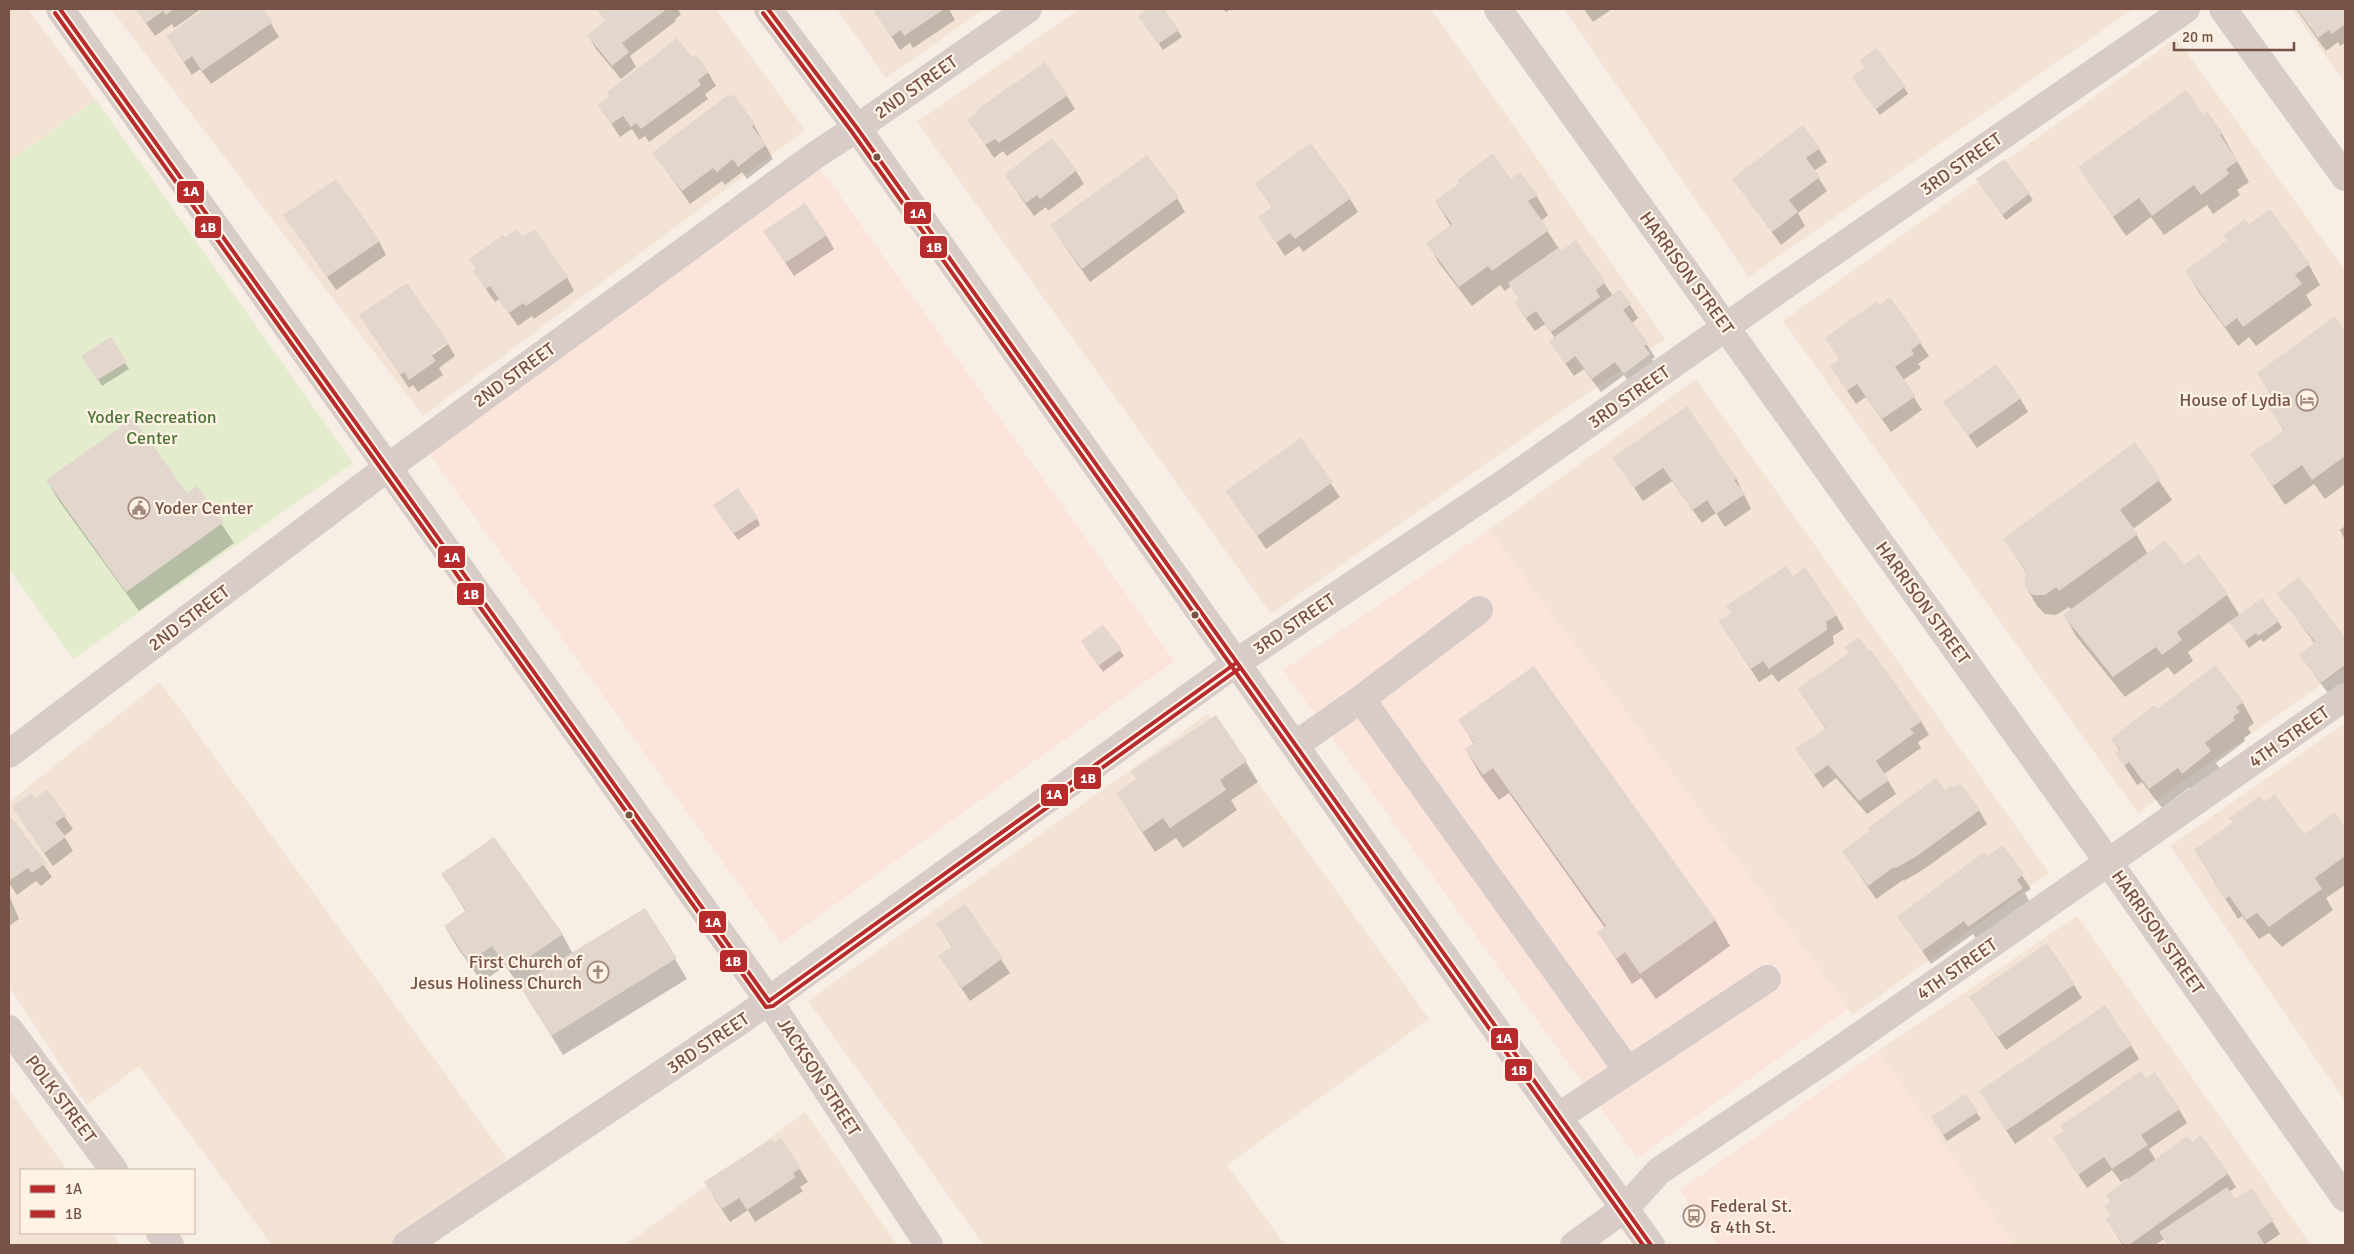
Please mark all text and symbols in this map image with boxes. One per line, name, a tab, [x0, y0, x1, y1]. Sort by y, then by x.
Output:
scale bar	[2174, 20, 2294, 52]
text: 20 m	[2182, 28, 2213, 46]
street label: 2ND STREET	[870, 50, 962, 124]
street label: 3RD STREET	[1916, 128, 2006, 200]
unlabelled marker	[872, 152, 882, 162]
line badge: 1A	[176, 180, 205, 204]
text: 1A	[183, 183, 199, 200]
line badge: 1A	[903, 201, 932, 225]
text: 1A	[910, 205, 926, 222]
street label: HARRISON STREET	[1635, 207, 1739, 339]
line badge: 1B	[194, 215, 222, 239]
text: 1B	[200, 219, 216, 236]
line badge: 1B	[919, 235, 948, 259]
text: 1B	[926, 239, 942, 256]
street label: 2ND STREET	[469, 338, 559, 412]
street label: 3RD STREET	[1584, 361, 1674, 433]
hotel icon: House of Lydia	[2295, 388, 2319, 412]
place label: House of Lydia	[2179, 389, 2291, 411]
park label: Yoder Recreation Center	[87, 406, 217, 449]
public building icon: Yoder Center	[127, 496, 151, 520]
place label: Yoder Center	[155, 497, 253, 519]
street label: HARRISON STREET	[1871, 537, 1975, 669]
line badge: 1A	[437, 545, 466, 569]
text: 1A	[444, 549, 460, 566]
street label: 2ND STREET	[144, 580, 234, 656]
line badge: 1B	[456, 582, 485, 606]
text: 1B	[463, 586, 479, 603]
street label: 3RD STREET	[1249, 588, 1339, 660]
unlabelled marker	[1190, 610, 1200, 620]
street label: 4TH STREET	[2245, 701, 2334, 773]
line badge: 1B	[1073, 766, 1102, 790]
text: 1B	[1080, 770, 1096, 787]
line badge: 1A	[1040, 783, 1069, 807]
text: 1A	[1046, 786, 1062, 803]
unlabelled marker	[624, 810, 634, 820]
street label: HARRISON STREET	[2107, 866, 2209, 998]
line badge: 1A	[698, 910, 727, 934]
text: 1A	[705, 914, 721, 931]
street label: 4TH STREET	[1913, 933, 2002, 1005]
line badge: 1B	[719, 949, 748, 973]
place label: First Church of Jesus Holiness Church	[410, 951, 583, 994]
text: 1B	[725, 953, 741, 970]
church icon: First Church of Jesus Holiness Church	[586, 960, 610, 984]
street label: 3RD STREET	[663, 1007, 753, 1079]
street label: JACKSON STREET	[773, 1014, 865, 1140]
line badge: 1A	[1490, 1027, 1519, 1051]
text: 1A	[1496, 1030, 1512, 1047]
street label: POLK STREET	[21, 1051, 101, 1147]
line badge: 1B	[1504, 1058, 1533, 1082]
text: 1B	[1511, 1062, 1527, 1079]
legend	[20, 1169, 195, 1234]
text: 1A	[65, 1180, 82, 1198]
place label: Federal St. & 4th St.	[1710, 1195, 1792, 1238]
bus stop icon: Federal St. & 4th St.	[1682, 1204, 1706, 1228]
text: 1B	[65, 1205, 82, 1223]

